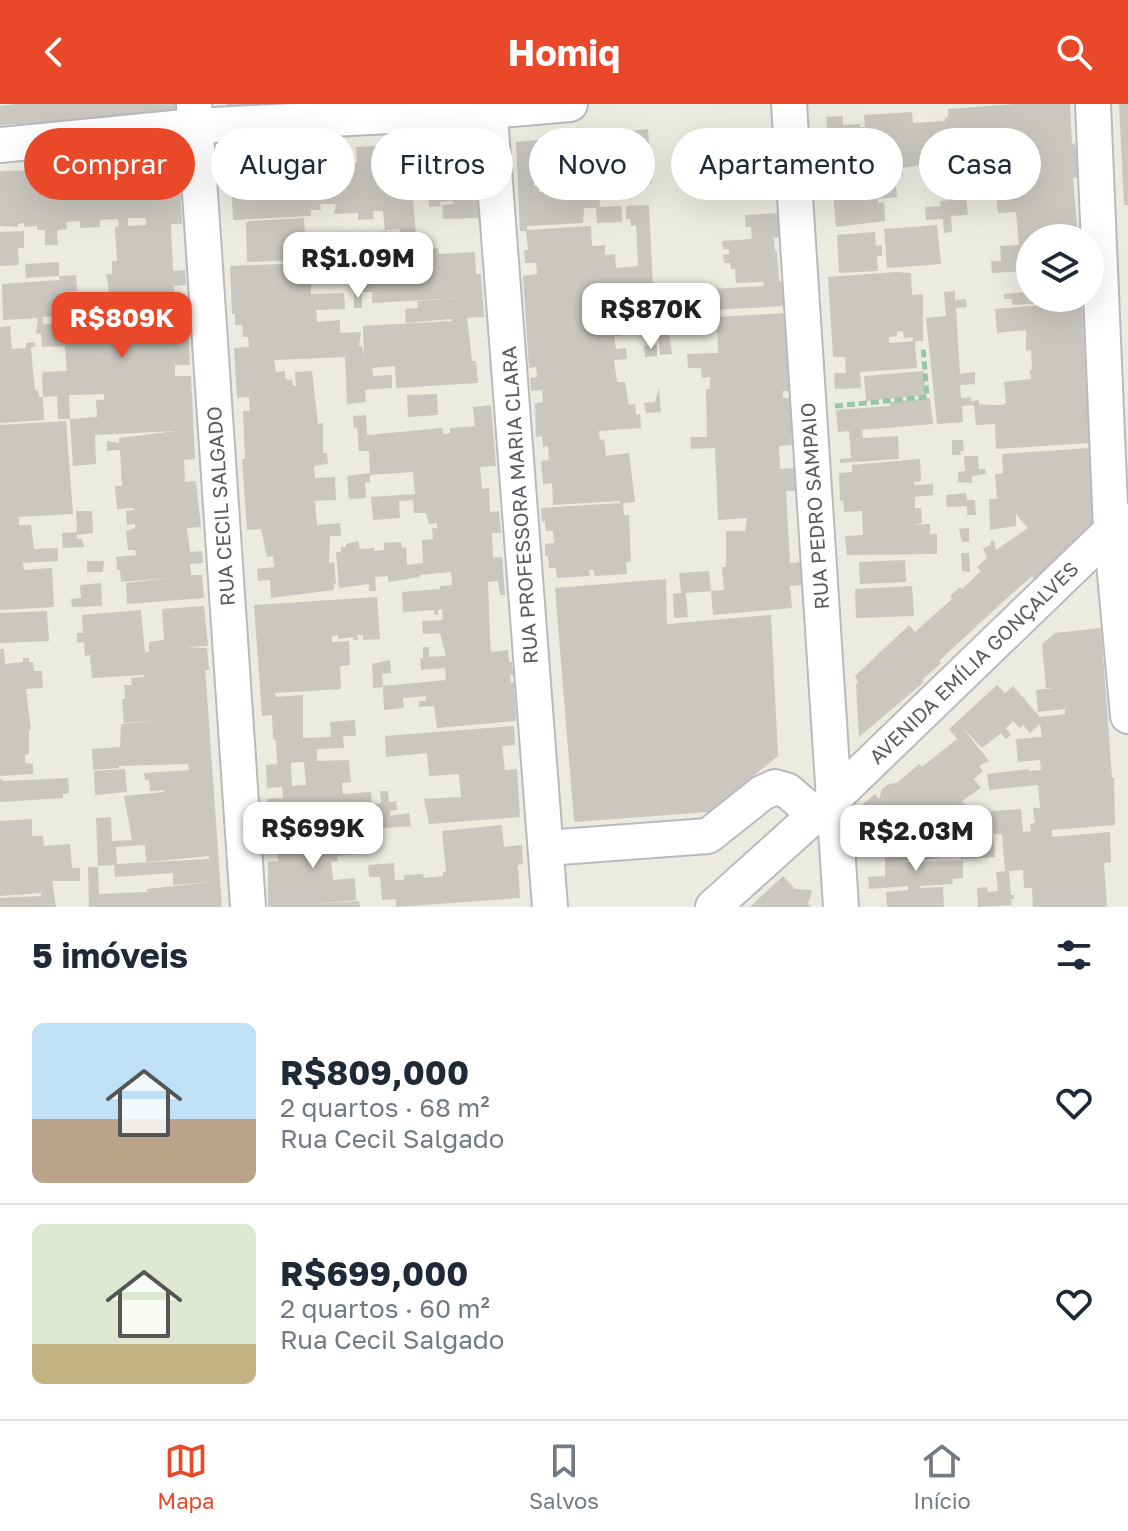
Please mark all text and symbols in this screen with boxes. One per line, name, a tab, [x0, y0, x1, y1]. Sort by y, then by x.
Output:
icon: back	[32, 30, 76, 74]
icon: search	[1052, 30, 1096, 74]
text: Homiq	[508, 31, 620, 74]
chip: Comprar	[24, 128, 195, 200]
chip: Alugar	[211, 128, 355, 200]
chip: Filtros	[371, 128, 513, 200]
chip: Novo	[529, 128, 655, 200]
chip: Apartamento	[671, 128, 903, 200]
chip: Casa	[919, 128, 1041, 200]
map controls	[1016, 224, 1104, 312]
button: layers	[1016, 224, 1104, 312]
pin: R$1.09M	[284, 232, 432, 300]
text: R$1.09M	[301, 242, 415, 273]
pin: R$870K	[586, 283, 716, 351]
pin: R$809K	[57, 292, 187, 360]
text: R$870K	[600, 293, 702, 324]
text: R$809K	[70, 302, 174, 333]
street label: RUA PROFESSORA MARIA CLARA	[496, 345, 542, 665]
street label: RUA PEDRO SAMPAIO	[795, 402, 833, 610]
street label: RUA CECIL SALGADO	[201, 405, 239, 607]
street label: AVENIDA EMÍLIA GONÇALVES	[864, 556, 1083, 768]
pin: R$699K	[248, 802, 378, 870]
pin: R$2.03M	[842, 805, 990, 873]
text: R$699K	[261, 812, 365, 843]
text: R$2.03M	[858, 815, 974, 846]
icon: filters	[1052, 933, 1096, 977]
text: 5 imóveis	[32, 935, 188, 975]
text: R$809,000	[280, 1052, 469, 1092]
icon: home	[96, 1055, 192, 1151]
icon: heart	[1052, 1081, 1096, 1125]
text: 2 quartos · 68 m²	[280, 1092, 490, 1123]
text: Rua Cecil Salgado	[280, 1123, 504, 1154]
text: R$699,000	[280, 1253, 468, 1293]
icon: home	[96, 1256, 192, 1352]
icon: heart	[1052, 1282, 1096, 1326]
text: 2 quartos · 60 m²	[280, 1293, 490, 1324]
text: Rua Cecil Salgado	[280, 1324, 504, 1355]
tab: Mapa	[157, 1439, 215, 1514]
tab: Salvos	[529, 1439, 599, 1514]
tab: Início	[913, 1439, 971, 1514]

